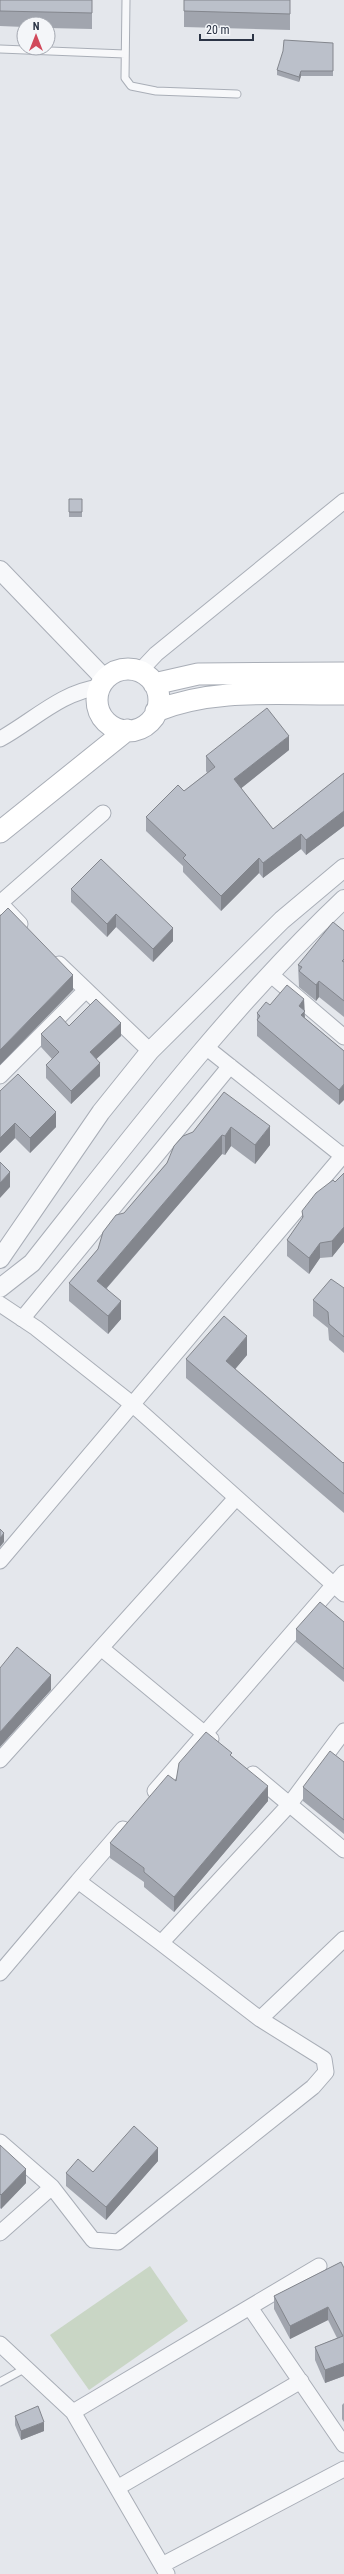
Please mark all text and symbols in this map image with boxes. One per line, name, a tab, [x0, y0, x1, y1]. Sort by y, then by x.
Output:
north arrow	[16, 16, 56, 56]
scale bar	[200, 16, 253, 42]
text: N	[33, 20, 40, 33]
text: 20 m	[206, 23, 230, 37]

